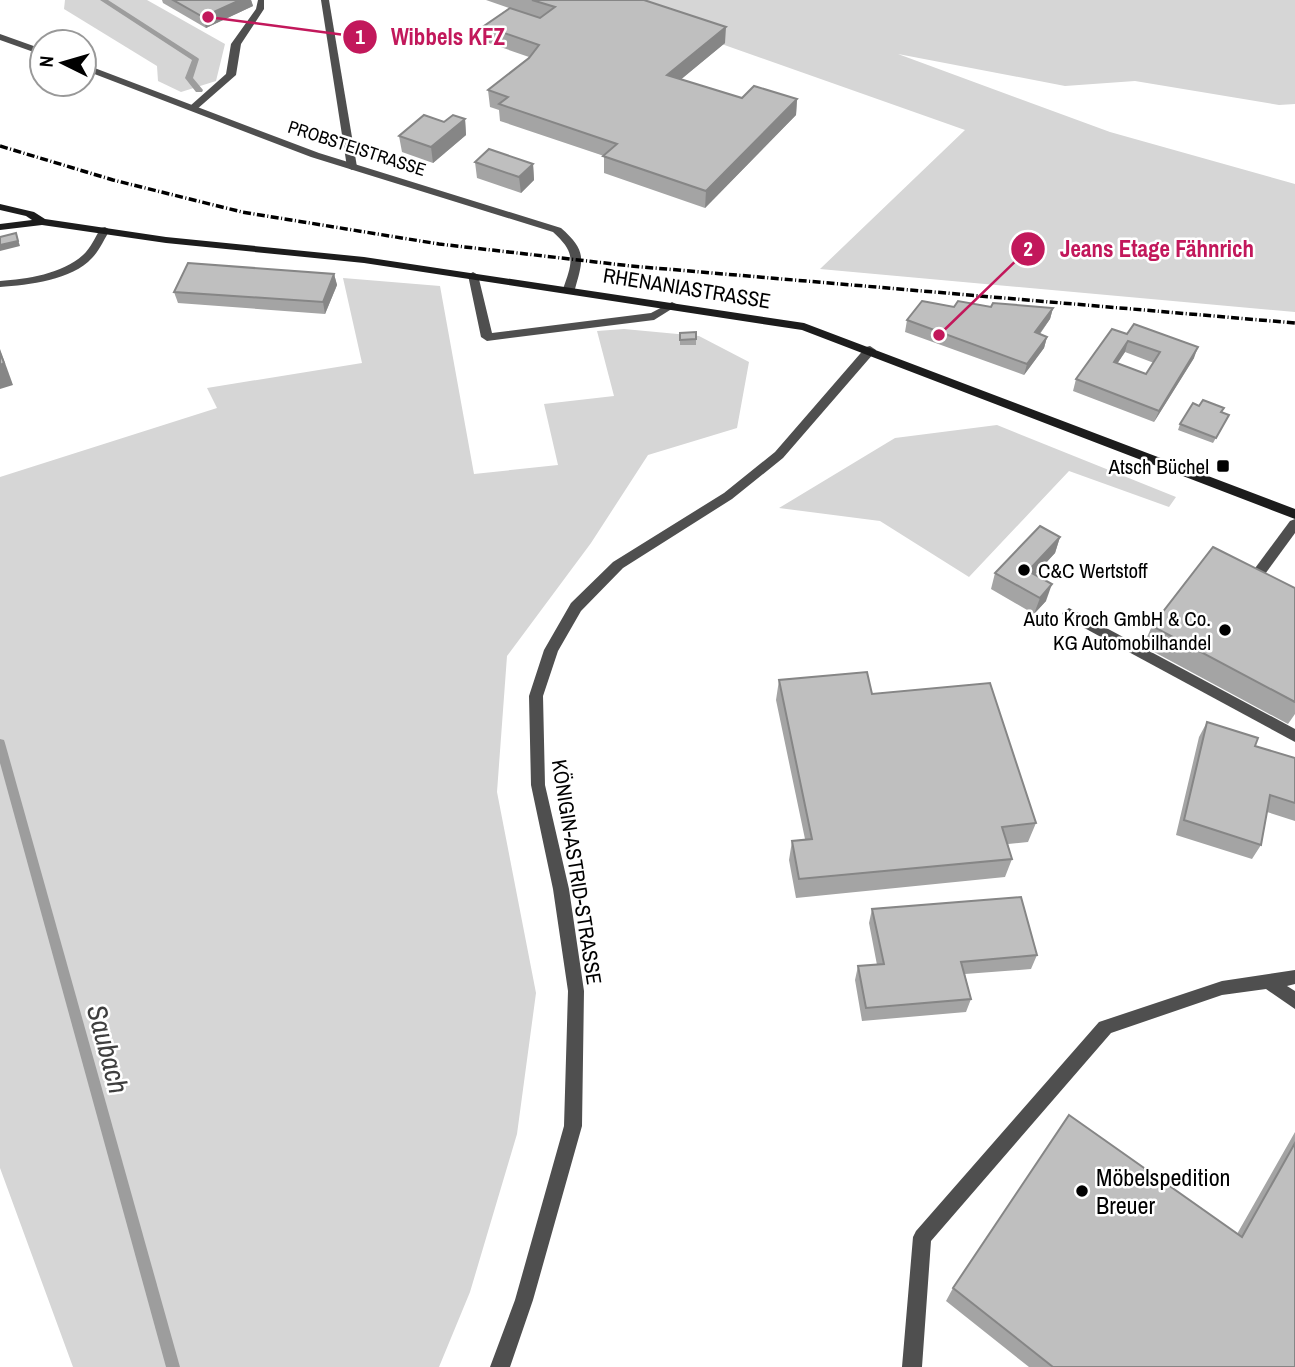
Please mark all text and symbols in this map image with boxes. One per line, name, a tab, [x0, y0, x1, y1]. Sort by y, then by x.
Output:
callout: Wibbels KFZ	[342, 15, 520, 59]
text: Wibbels KFZ	[391, 21, 506, 52]
text: 1	[355, 22, 365, 51]
north arrow	[28, 28, 98, 98]
text: N	[33, 55, 60, 68]
street label: PROBSTEISTRASSE	[285, 114, 429, 182]
callout: Jeans Etage Fähnrich	[1011, 227, 1268, 271]
text: Jeans Etage Fähnrich	[1060, 233, 1254, 264]
text: 2	[1023, 234, 1033, 263]
street label: RHENANIASTRASSE	[601, 260, 773, 316]
place label: Atsch Büchel	[1107, 452, 1209, 481]
marker: Atsch Büchel	[1215, 458, 1231, 474]
place label: C&C Wertstoff	[1038, 556, 1148, 585]
marker: C&C Wertstoff	[1016, 562, 1032, 578]
place label: Auto Kroch GmbH & Co. KG Automobilhandel	[1022, 604, 1211, 657]
marker: Auto Kroch GmbH & Co. KG Automobilhandel	[1217, 622, 1233, 638]
street label: KÖNIGIN-ASTRID-STRASSE	[545, 757, 609, 987]
water label: Saubach	[78, 1000, 138, 1098]
place label: Möbelspedition Breuer	[1096, 1161, 1231, 1221]
marker: Möbelspedition Breuer	[1074, 1183, 1090, 1199]

